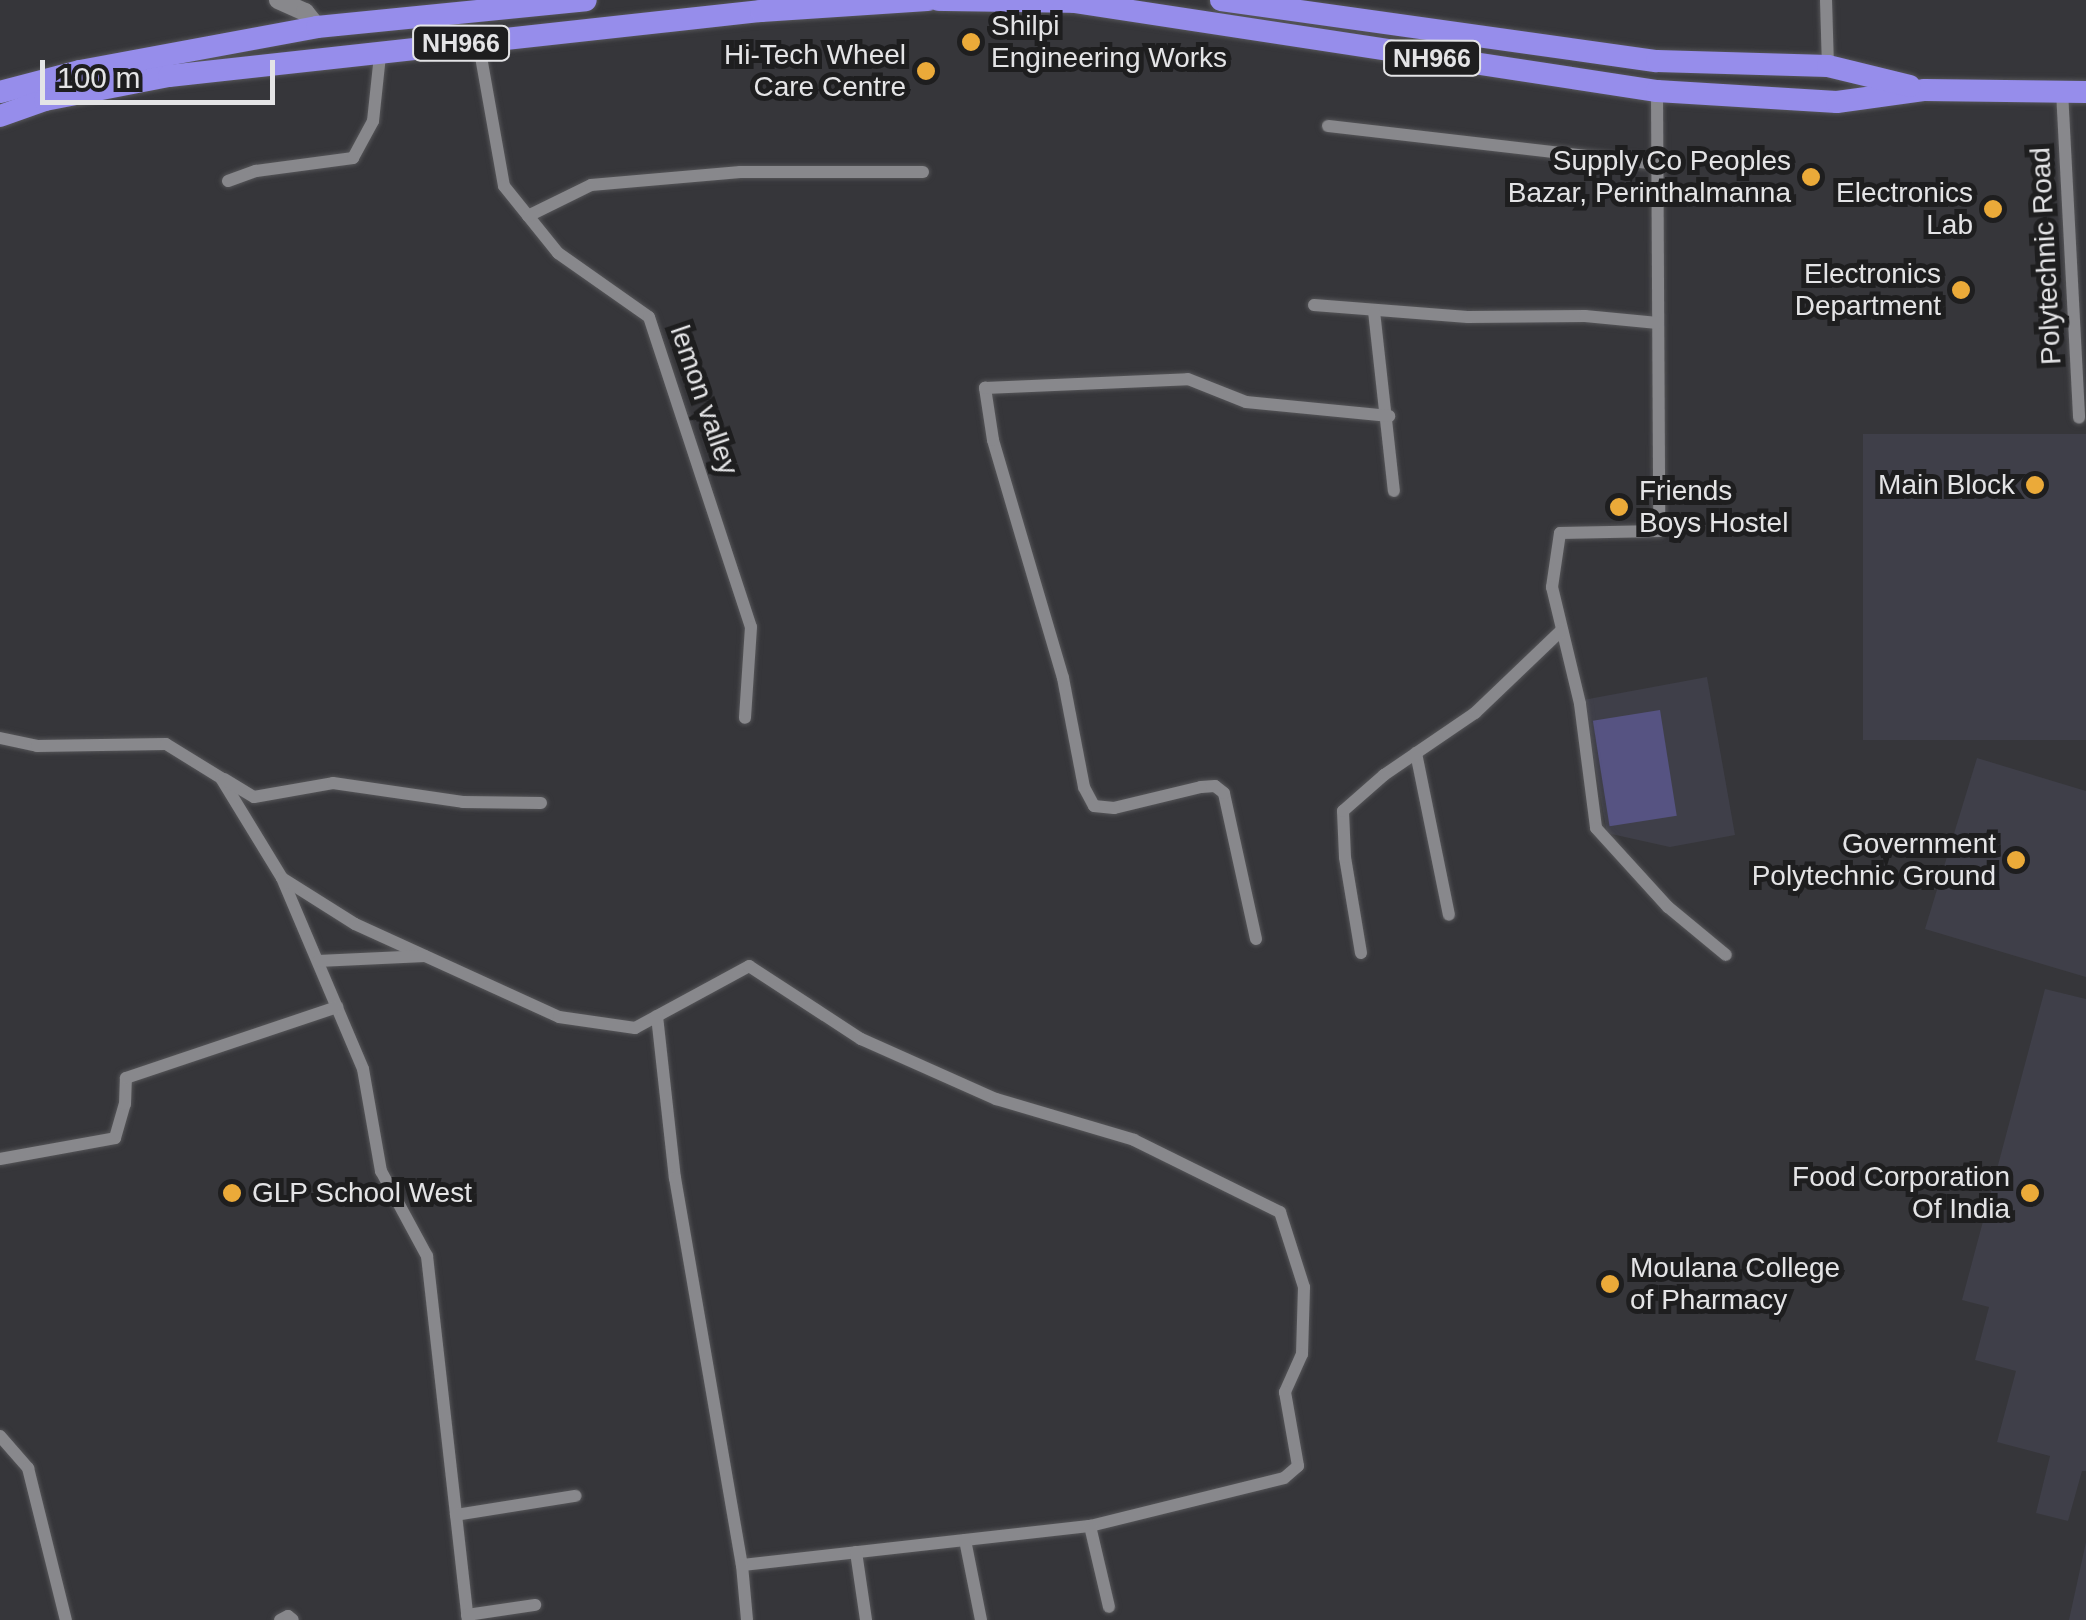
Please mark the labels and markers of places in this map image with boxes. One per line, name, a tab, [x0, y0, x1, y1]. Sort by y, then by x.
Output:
place label: Shilpi Engineering Works	[991, 9, 1227, 75]
marker: Shilpi Engineering Works	[960, 31, 982, 53]
place label: Hi-Tech Wheel Care Centre	[724, 38, 906, 104]
marker: Hi-Tech Wheel Care Centre	[915, 60, 937, 82]
place label: Supply Co Peoples Bazar, Perinthalmanna	[1508, 144, 1791, 210]
marker: Supply Co Peoples Bazar, Perinthalmanna	[1800, 166, 1822, 188]
place label: Electronics Lab	[1836, 176, 1973, 242]
marker: Electronics Lab	[1982, 198, 2004, 220]
place label: Electronics Department	[1795, 257, 1941, 323]
marker: Electronics Department	[1950, 279, 1972, 301]
place label: Main Block	[1878, 468, 2015, 502]
place label: Friends Boys Hostel	[1639, 474, 1788, 540]
marker: Main Block	[2024, 474, 2046, 496]
marker: Friends Boys Hostel	[1608, 496, 1630, 518]
place label: Government Polytechnic Ground	[1752, 827, 1996, 893]
marker: Government Polytechnic Ground	[2005, 849, 2027, 871]
place label: Food Corporation Of India	[1792, 1160, 2010, 1226]
place label: GLP School West	[252, 1176, 472, 1210]
marker: GLP School West	[221, 1182, 243, 1204]
marker: Food Corporation Of India	[2019, 1182, 2041, 1204]
place label: Moulana College of Pharmacy	[1630, 1251, 1840, 1317]
marker: Moulana College of Pharmacy	[1599, 1273, 1621, 1295]

